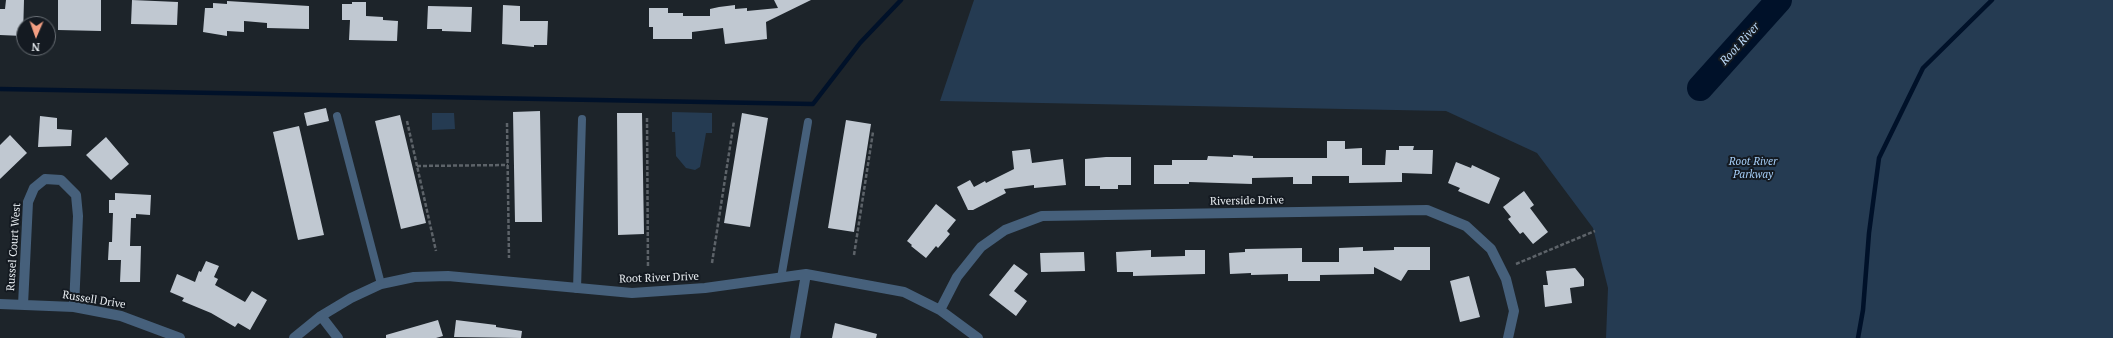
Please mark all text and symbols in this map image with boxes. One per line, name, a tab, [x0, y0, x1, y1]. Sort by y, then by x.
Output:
north arrow	[16, 16, 56, 56]
water label: Root River	[1717, 20, 1763, 68]
text: N	[31, 40, 40, 54]
park label: Root River Parkway	[1729, 155, 1777, 181]
street label: Riverside Drive	[1210, 194, 1284, 208]
street label: Russel Court West	[4, 202, 24, 292]
street label: Root River Drive	[619, 270, 699, 286]
street label: Russell Drive	[61, 288, 127, 312]

